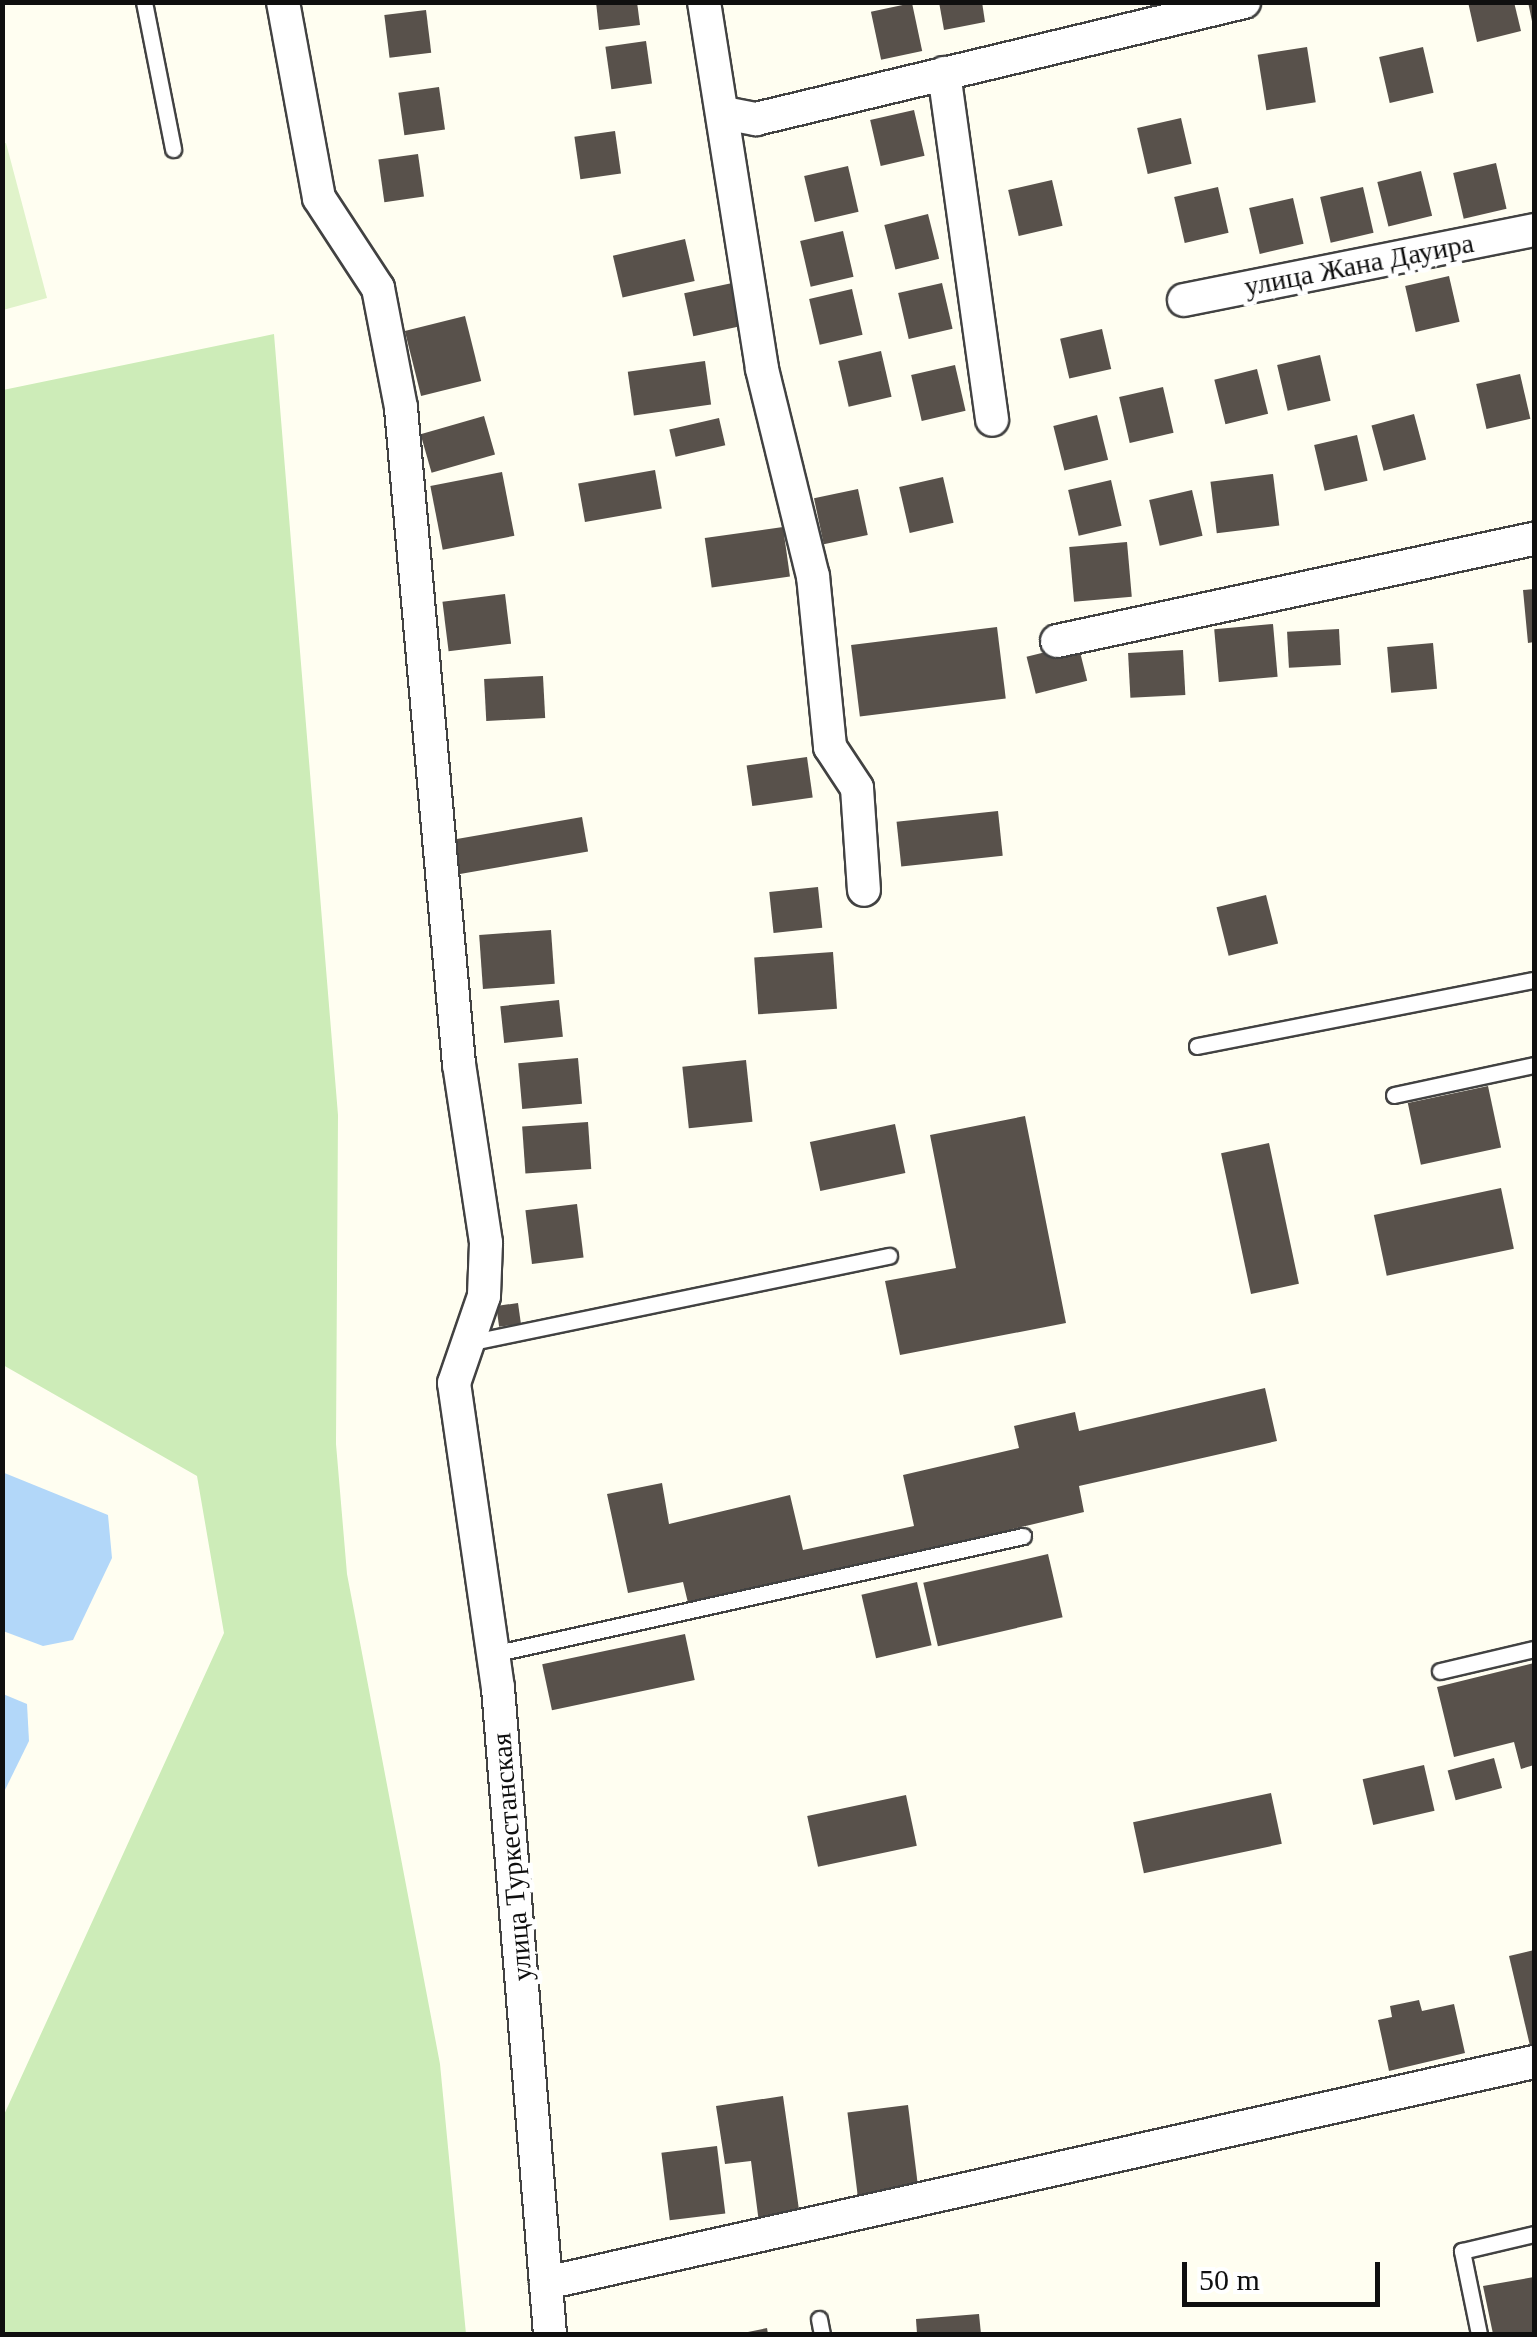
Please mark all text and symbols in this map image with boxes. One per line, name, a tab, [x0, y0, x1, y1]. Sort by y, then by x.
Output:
street label: улица Жана Дауира	[1241, 226, 1477, 304]
street label: улица Туркестанская	[484, 1731, 540, 1983]
scale bar	[1187, 2242, 1384, 2304]
text: 50 m	[1199, 2263, 1260, 2296]

